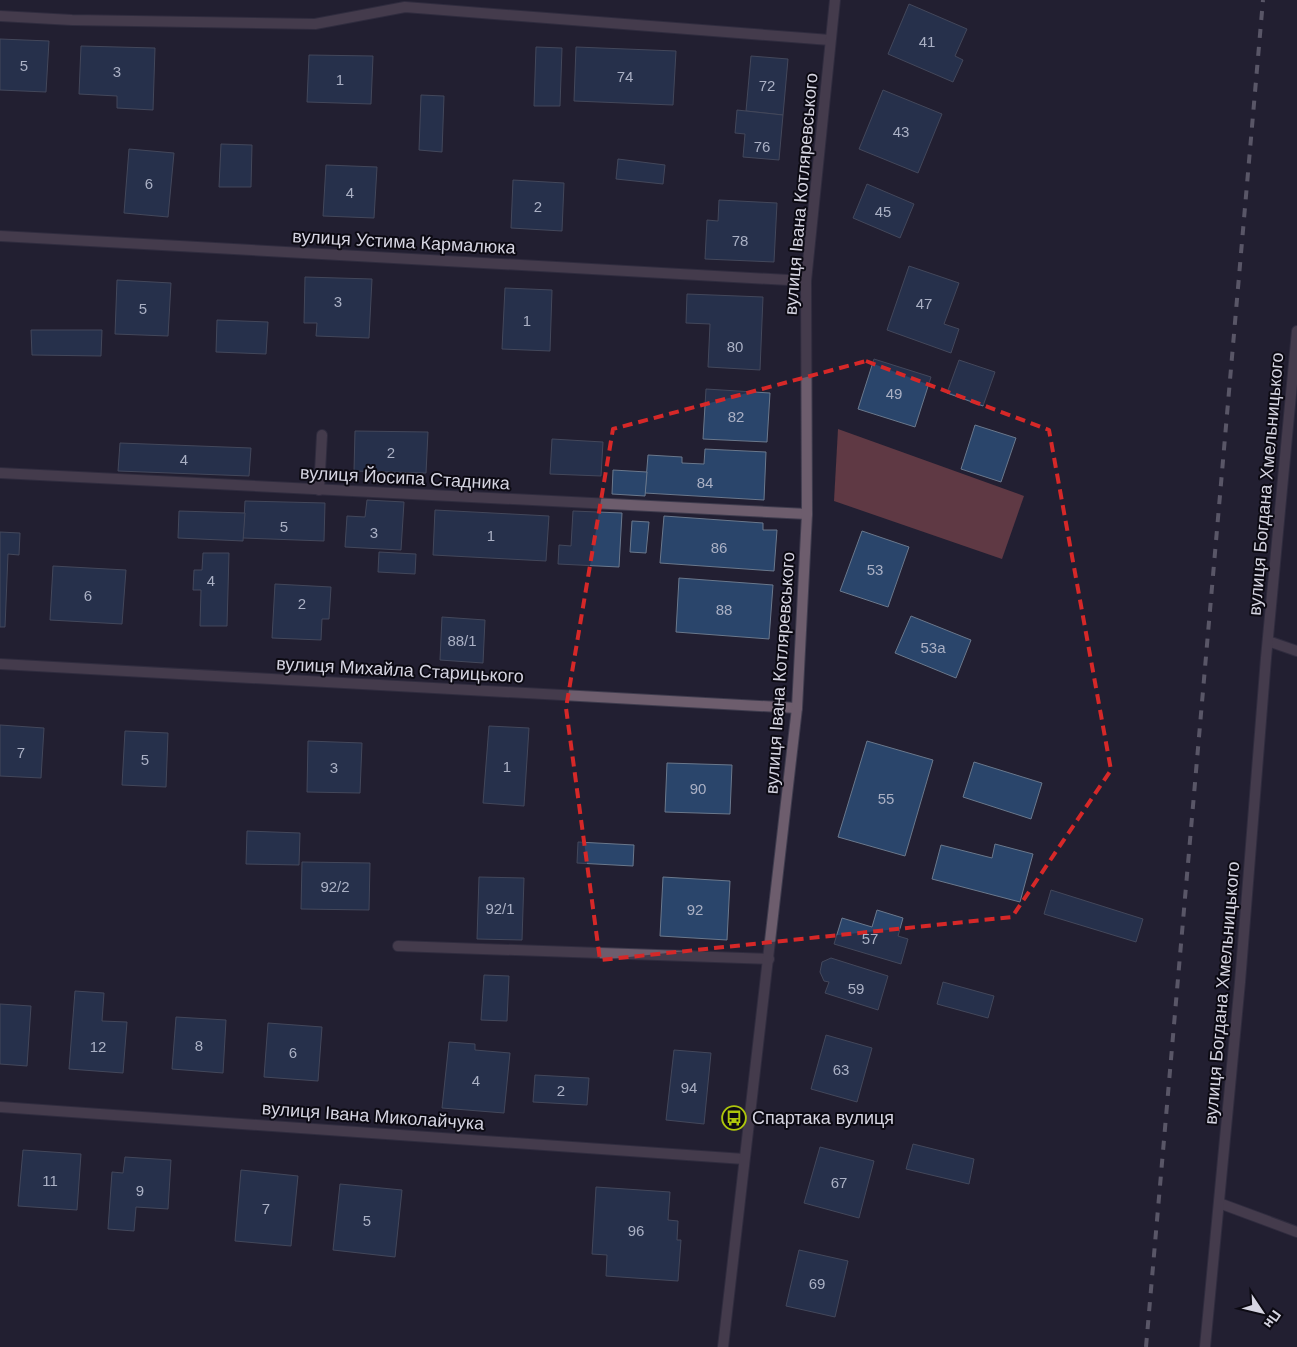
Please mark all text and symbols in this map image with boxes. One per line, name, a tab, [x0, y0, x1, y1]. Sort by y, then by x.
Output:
house number: 41	[919, 33, 935, 50]
house number: 5	[20, 57, 28, 74]
house number: 3	[113, 63, 121, 80]
house number: 74	[617, 68, 633, 85]
house number: 1	[336, 71, 344, 88]
street label: вулиця Івана Котляревського	[780, 72, 822, 316]
house number: 72	[759, 77, 775, 94]
house number: 43	[893, 123, 909, 140]
house number: 76	[754, 138, 770, 155]
house number: 6	[145, 175, 153, 192]
house number: 4	[346, 184, 354, 201]
house number: 2	[534, 198, 542, 215]
house number: 45	[875, 203, 891, 220]
street label: вулиця Устима Кармалюка	[292, 226, 517, 258]
house number: 78	[732, 232, 748, 249]
house number: 3	[334, 293, 342, 310]
house number: 47	[916, 295, 932, 312]
house number: 5	[139, 300, 147, 317]
house number: 1	[523, 312, 531, 329]
house number: 80	[727, 338, 743, 355]
street label: вулиця Богдана Хмельницького	[1245, 352, 1287, 616]
house number: 49	[886, 385, 902, 402]
house number: 82	[728, 408, 744, 425]
house number: 2	[387, 444, 395, 461]
house number: 4	[180, 451, 188, 468]
street label: вулиця Йосипа Стадника	[300, 462, 511, 494]
house number: 84	[697, 474, 713, 491]
house number: 5	[280, 518, 288, 535]
house number: 3	[370, 524, 378, 541]
house number: 1	[487, 527, 495, 544]
house number: 86	[711, 539, 727, 556]
street label: вулиця Івана Котляревського	[762, 551, 798, 795]
house number: 53	[867, 561, 883, 578]
house number: 4	[207, 572, 215, 589]
house number: 6	[84, 587, 92, 604]
house number: 2	[298, 595, 306, 612]
house number: 88	[716, 601, 732, 618]
house number: 88/1	[447, 632, 477, 649]
house number: 53а	[920, 639, 946, 656]
street label: вулиця Михайла Старицького	[276, 654, 524, 686]
house number: 7	[17, 744, 25, 761]
house number: 5	[141, 751, 149, 768]
house number: 1	[503, 758, 511, 775]
house number: 3	[330, 759, 338, 776]
house number: 90	[690, 780, 706, 797]
house number: 55	[878, 790, 894, 807]
street label: вулиця Богдана Хмельницького	[1201, 861, 1243, 1125]
house number: 92/2	[320, 878, 350, 895]
house number: 92/1	[485, 900, 515, 917]
house number: 92	[687, 901, 703, 918]
house number: 57	[862, 930, 878, 947]
house number: 59	[848, 980, 864, 997]
house number: 8	[195, 1037, 203, 1054]
house number: 12	[90, 1038, 106, 1055]
house number: 6	[289, 1044, 297, 1061]
house number: 63	[833, 1061, 849, 1078]
house number: 4	[472, 1072, 480, 1089]
house number: 94	[681, 1079, 697, 1096]
house number: 2	[557, 1082, 565, 1099]
street label: вулиця Івана Миколайчука	[261, 1098, 486, 1134]
bus stop icon: Спартака вулиця	[721, 1105, 747, 1131]
place label: Спартака вулиця	[752, 1108, 894, 1128]
house number: 11	[42, 1172, 58, 1189]
house number: 67	[831, 1174, 847, 1191]
house number: 9	[136, 1182, 144, 1199]
house number: 7	[262, 1200, 270, 1217]
house number: 5	[363, 1212, 371, 1229]
house number: 96	[628, 1222, 644, 1239]
house number: 69	[809, 1275, 825, 1292]
north arrow	[1237, 1287, 1287, 1337]
text: Пн	[1261, 1307, 1285, 1332]

